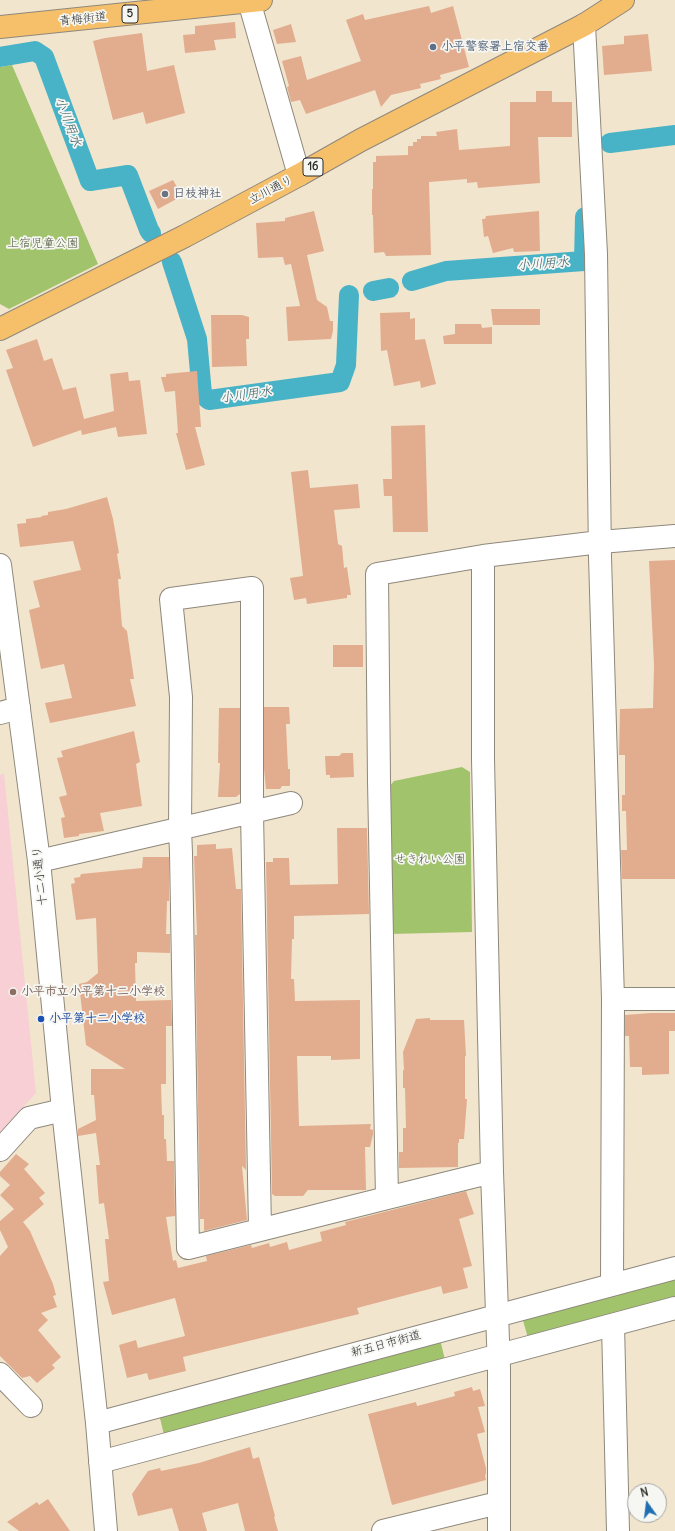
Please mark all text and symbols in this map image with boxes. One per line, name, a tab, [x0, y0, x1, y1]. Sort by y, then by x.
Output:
road number: 5	[122, 5, 138, 23]
street label: 青梅街道	[58, 9, 108, 29]
place label: 小平警察署上宿交番	[441, 40, 549, 54]
marker: 小平警察署上宿交番	[428, 42, 438, 52]
water label: 小川用水	[51, 95, 85, 149]
road number: 16	[303, 158, 323, 176]
street label: 立川通り	[246, 172, 296, 208]
place label: 日枝神社	[173, 187, 221, 201]
marker: 日枝神社	[160, 189, 170, 199]
park label: 上宿児童公園	[7, 237, 79, 251]
water label: 小川用水	[517, 254, 569, 274]
water label: 小川用水	[219, 384, 273, 406]
street label: 十二小通り	[30, 845, 50, 907]
park label: せきれい公園	[394, 853, 466, 867]
place label: 小平市立小平第十二小学校	[21, 985, 165, 999]
marker: 小平市立小平第十二小学校	[8, 987, 18, 997]
place label: 小平第十二小学校	[49, 1012, 145, 1026]
marker: 小平第十二小学校	[36, 1014, 46, 1024]
street label: 新五日市街道	[349, 1328, 423, 1360]
north arrow	[627, 1483, 667, 1523]
text: N	[639, 1485, 650, 1500]

